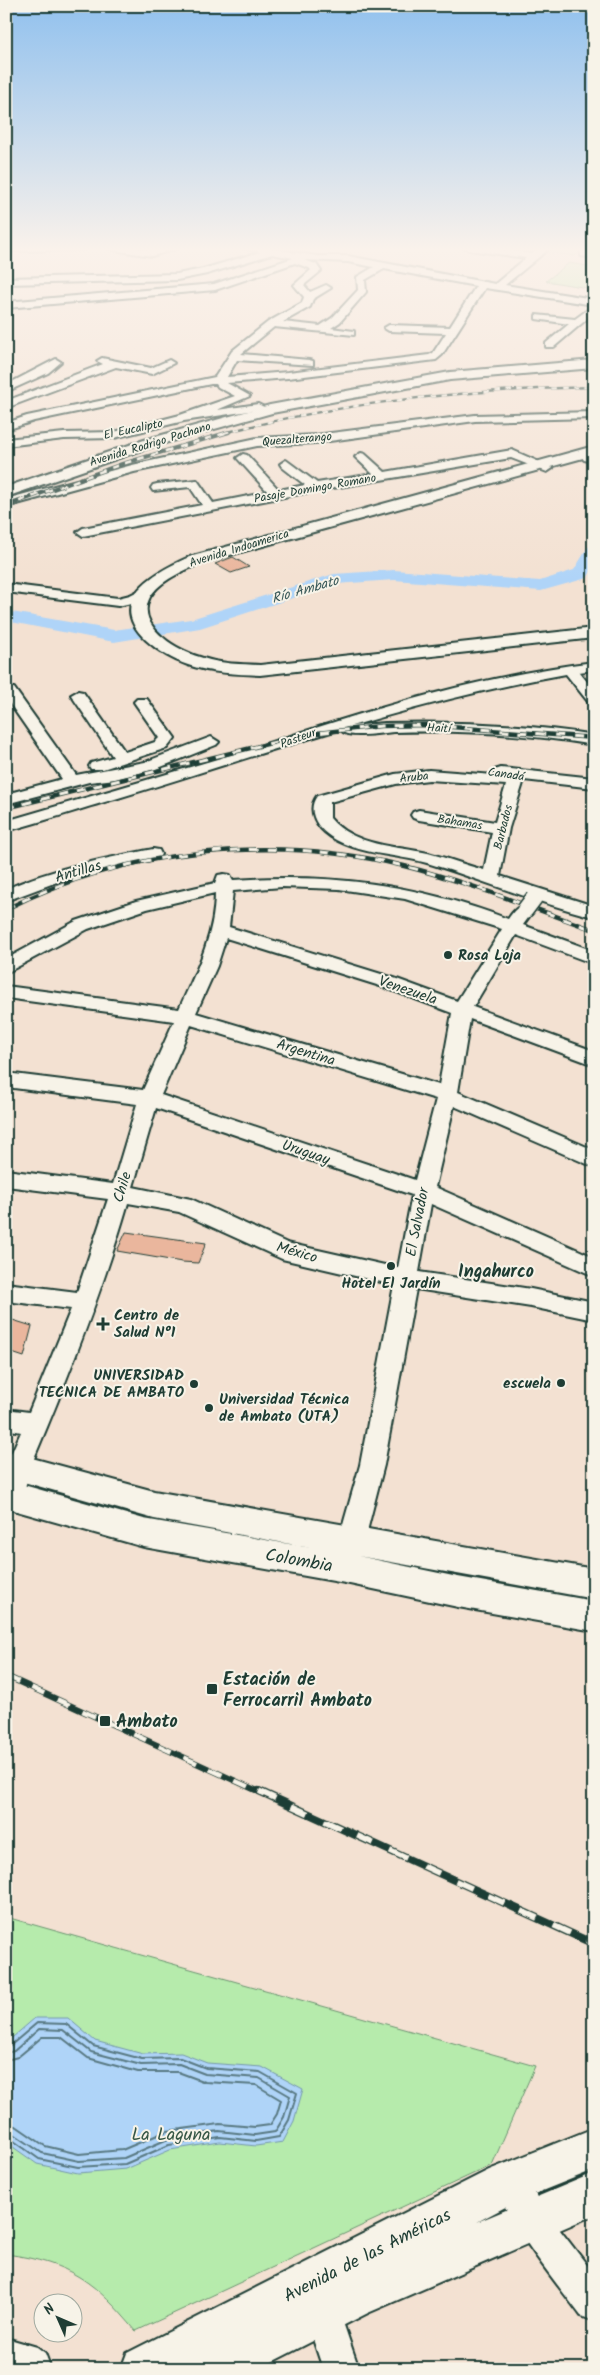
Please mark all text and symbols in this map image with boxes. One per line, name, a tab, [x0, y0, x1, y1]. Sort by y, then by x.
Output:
street label: El Eucalipto	[102, 414, 164, 445]
street label: Avenida Rodrigo Pachano	[87, 417, 213, 472]
street label: Quezalterango	[261, 427, 333, 452]
street label: Pasaje Domingo Romano	[253, 468, 378, 509]
street label: Avenida Indoamerica	[187, 524, 292, 573]
water label: Río Ambato	[269, 569, 343, 610]
street label: Haití	[427, 719, 453, 738]
street label: Pasteur	[278, 723, 320, 754]
street label: Canadá	[487, 763, 527, 787]
street label: Aruba	[399, 766, 430, 788]
street label: Barbados	[489, 803, 518, 852]
street label: Bahamas	[436, 810, 484, 835]
street label: Antillas	[52, 854, 105, 890]
place label: Rosa Loja	[458, 944, 521, 968]
marker: Rosa Loja	[442, 949, 454, 961]
street label: Venezuela	[375, 970, 440, 1012]
street label: Argentina	[273, 1033, 338, 1073]
street label: Uruguay	[278, 1134, 334, 1173]
street label: Chile	[107, 1169, 139, 1206]
street label: El Salvador	[400, 1185, 437, 1259]
street label: México	[273, 1236, 320, 1270]
district label: Ingahurco	[458, 1258, 534, 1287]
marker: Hotel El Jardín	[385, 1260, 397, 1272]
place label: Hotel El Jardín	[341, 1272, 441, 1296]
place label: Centro de Salud N°1	[114, 1304, 180, 1345]
marker: Centro de Salud N°1	[96, 1317, 110, 1331]
place label: UNIVERSIDAD TECNICA DE AMBATO	[39, 1364, 185, 1405]
place label: escuela	[503, 1372, 551, 1396]
marker: escuela	[555, 1377, 567, 1389]
marker: UNIVERSIDAD TECNICA DE AMBATO	[188, 1378, 200, 1390]
place label: Universidad Técnica de Ambato (UTA)	[219, 1388, 350, 1429]
marker: Universidad Técnica de Ambato (UTA)	[203, 1402, 215, 1414]
street label: Colombia	[263, 1541, 335, 1582]
place label: Estación de Ferrocarril Ambato	[223, 1666, 372, 1716]
marker: Estación de Ferrocarril Ambato	[205, 1682, 219, 1696]
place label: Ambato	[116, 1708, 178, 1737]
marker: Ambato	[98, 1714, 112, 1728]
park label: La Laguna	[131, 2121, 211, 2150]
street label: Avenida de las Américas	[279, 2201, 457, 2311]
north arrow	[32, 2292, 82, 2342]
text: N	[39, 2298, 61, 2320]

